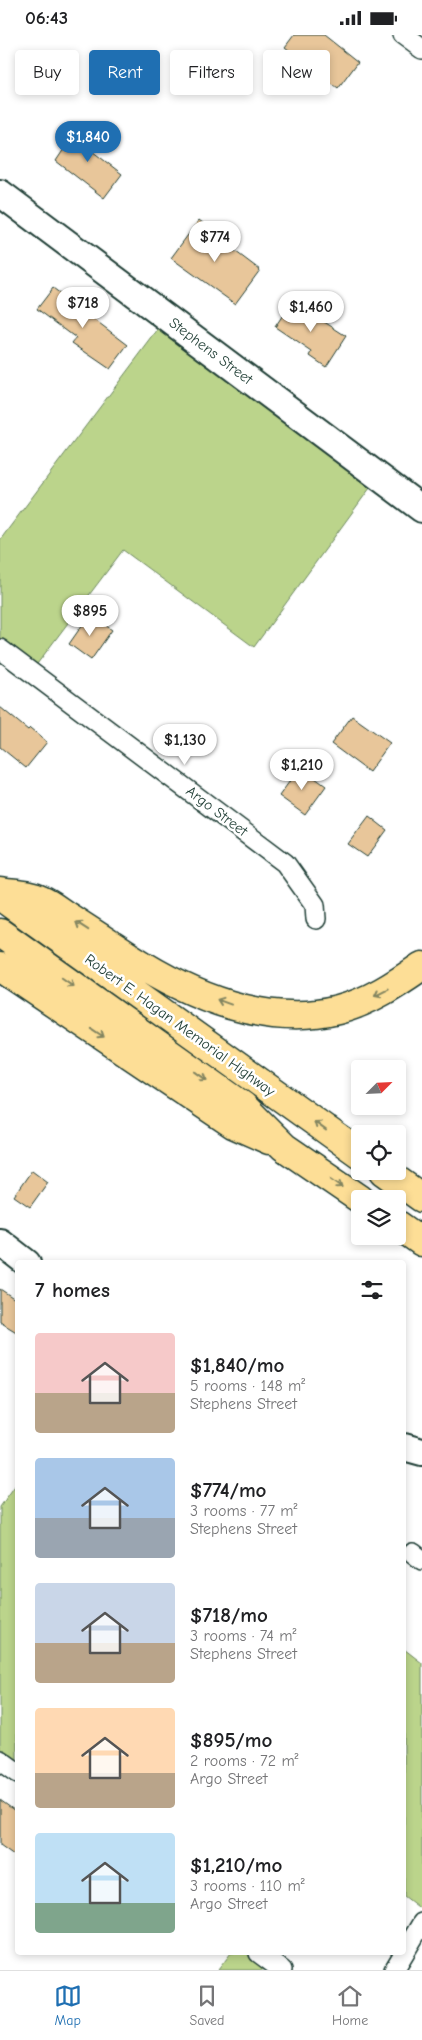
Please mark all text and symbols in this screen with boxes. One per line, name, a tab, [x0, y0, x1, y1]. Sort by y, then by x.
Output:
text: 06:43	[25, 7, 68, 29]
chip: Buy	[15, 50, 79, 95]
chip: Rent	[89, 50, 160, 95]
chip: Filters	[170, 50, 253, 95]
chip: New	[263, 50, 330, 95]
pin: $1,840	[47, 121, 129, 163]
text: $1,840	[66, 128, 110, 146]
pin: $774	[185, 221, 245, 263]
text: $774	[200, 228, 230, 246]
pin: $718	[53, 287, 113, 329]
pin: $1,460	[270, 291, 352, 333]
text: $718	[67, 294, 99, 312]
text: $1,460	[289, 298, 333, 316]
street label: Stephens Street	[166, 314, 257, 389]
pin: $895	[60, 595, 120, 637]
text: $895	[73, 602, 107, 620]
pin: $1,130	[144, 723, 226, 766]
text: $1,130	[164, 731, 206, 749]
pin: $1,210	[261, 749, 343, 791]
text: $1,210	[281, 756, 323, 774]
street label: Argo Street	[183, 782, 252, 840]
one-way arrow	[75, 921, 89, 931]
street label: Robert E. Hagan Memorial Highway	[81, 950, 279, 1100]
one-way arrow	[61, 976, 74, 987]
one-way arrow	[374, 988, 389, 997]
one-way arrow	[217, 997, 232, 1006]
one-way arrow	[91, 1028, 105, 1038]
north arrow	[351, 1060, 406, 1115]
map controls	[351, 1060, 406, 1245]
one-way arrow	[194, 1071, 208, 1081]
one-way arrow	[314, 1120, 327, 1131]
button: locate	[351, 1125, 406, 1180]
one-way arrow	[329, 1178, 343, 1188]
button: layers	[351, 1190, 406, 1245]
icon: filters	[358, 1276, 386, 1304]
text: 7 homes	[35, 1278, 110, 1302]
icon: home	[75, 1353, 135, 1413]
text: $1,840/mo	[190, 1353, 284, 1377]
text: 5 rooms · 148 m²	[190, 1377, 305, 1395]
text: Stephens Street	[190, 1395, 297, 1413]
icon: home	[75, 1478, 135, 1538]
text: $774/mo	[190, 1478, 266, 1502]
text: 3 rooms · 77 m²	[190, 1502, 298, 1520]
text: Stephens Street	[190, 1520, 297, 1538]
icon: home	[75, 1603, 135, 1663]
text: $718/mo	[190, 1603, 268, 1627]
text: 3 rooms · 74 m²	[190, 1627, 296, 1645]
text: Stephens Street	[190, 1645, 297, 1663]
icon: home	[75, 1728, 135, 1788]
text: $895/mo	[190, 1728, 272, 1752]
text: 2 rooms · 72 m²	[190, 1752, 299, 1770]
text: Argo Street	[190, 1770, 268, 1788]
icon: home	[75, 1853, 135, 1913]
text: $1,210/mo	[190, 1853, 282, 1877]
text: 3 rooms · 110 m²	[190, 1877, 305, 1895]
text: Argo Street	[190, 1895, 268, 1913]
tab: Map	[54, 1982, 82, 2029]
tab: Saved	[189, 1982, 224, 2029]
tab: Home	[332, 1982, 368, 2029]

